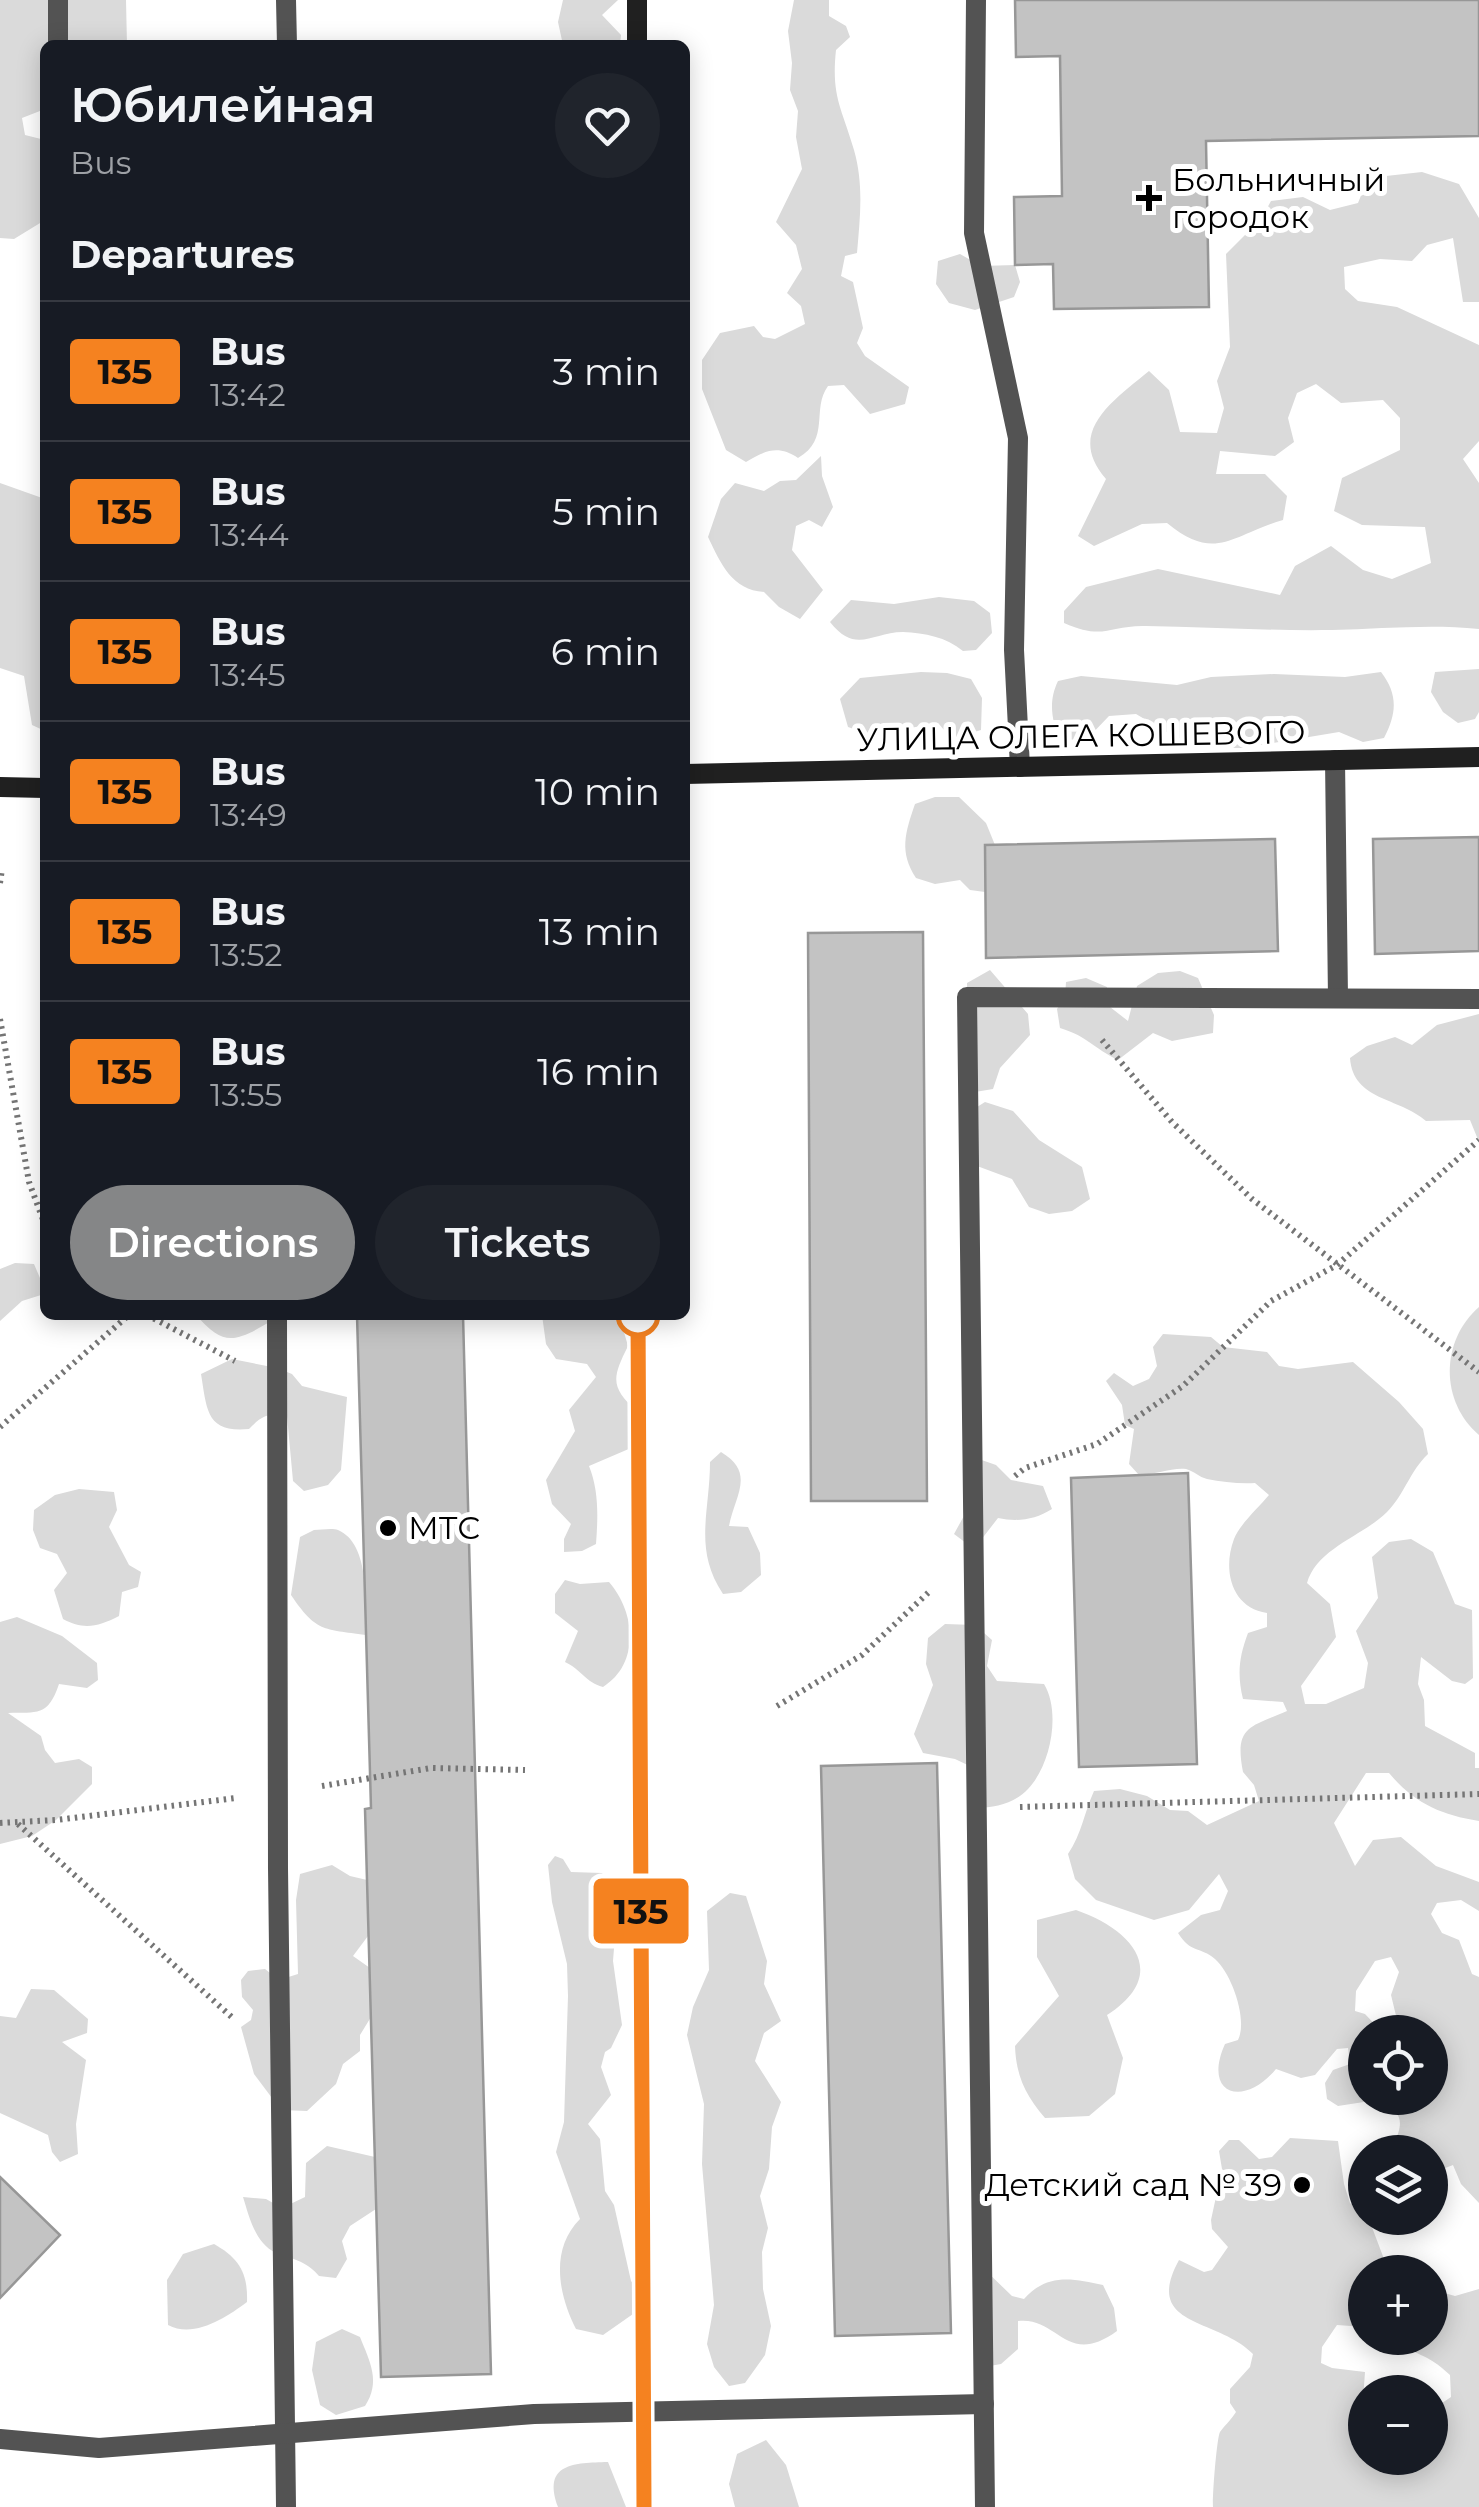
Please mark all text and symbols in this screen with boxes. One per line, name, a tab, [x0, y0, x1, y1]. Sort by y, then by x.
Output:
button: heart	[555, 73, 660, 178]
text: Юбилейная	[70, 76, 376, 134]
text: Bus	[70, 143, 131, 182]
place label: Больничный городок	[1172, 160, 1385, 236]
marker: Больничный городок	[1136, 185, 1162, 211]
text: Departures	[70, 231, 294, 278]
text: Bus	[210, 328, 285, 375]
text: 3 min	[552, 348, 660, 395]
text: 135	[98, 350, 152, 393]
text: 13:42	[210, 375, 286, 414]
text: Bus	[210, 468, 285, 515]
text: 5 min	[552, 488, 660, 535]
text: 135	[98, 490, 152, 533]
text: 13:44	[210, 515, 289, 554]
text: Bus	[210, 608, 285, 655]
text: 6 min	[551, 628, 660, 675]
text: 135	[98, 630, 152, 673]
text: 13:45	[210, 655, 286, 694]
street label: УЛИЦА ОЛЕГА КОШЕВОГО	[856, 712, 1306, 759]
text: Bus	[210, 748, 285, 795]
text: 10 min	[535, 768, 660, 815]
text: 135	[98, 770, 152, 813]
text: 13:49	[210, 795, 287, 834]
text: Bus	[210, 888, 285, 935]
text: 13 min	[539, 908, 660, 955]
text: 135	[98, 910, 152, 953]
text: 13:52	[210, 935, 283, 974]
text: Bus	[210, 1028, 285, 1075]
text: 16 min	[537, 1048, 660, 1095]
text: 135	[98, 1050, 152, 1093]
text: 13:55	[210, 1075, 282, 1114]
button: Directions	[70, 1185, 355, 1300]
button: Tickets	[375, 1185, 660, 1300]
unlabelled marker	[617, 1294, 659, 1336]
place label: МТС	[408, 1508, 480, 1547]
marker: МТС	[377, 1517, 399, 1539]
line badge: 135	[584, 1878, 698, 1944]
text: 135	[614, 1890, 668, 1933]
map controls	[1348, 2015, 1448, 2475]
button: locate	[1348, 2015, 1448, 2115]
button: layers	[1348, 2135, 1448, 2235]
place label: Детский сад № 39	[984, 2165, 1282, 2204]
marker: Детский сад № 39	[1291, 2174, 1313, 2196]
button: +	[1348, 2255, 1448, 2355]
button: −	[1348, 2375, 1448, 2475]

